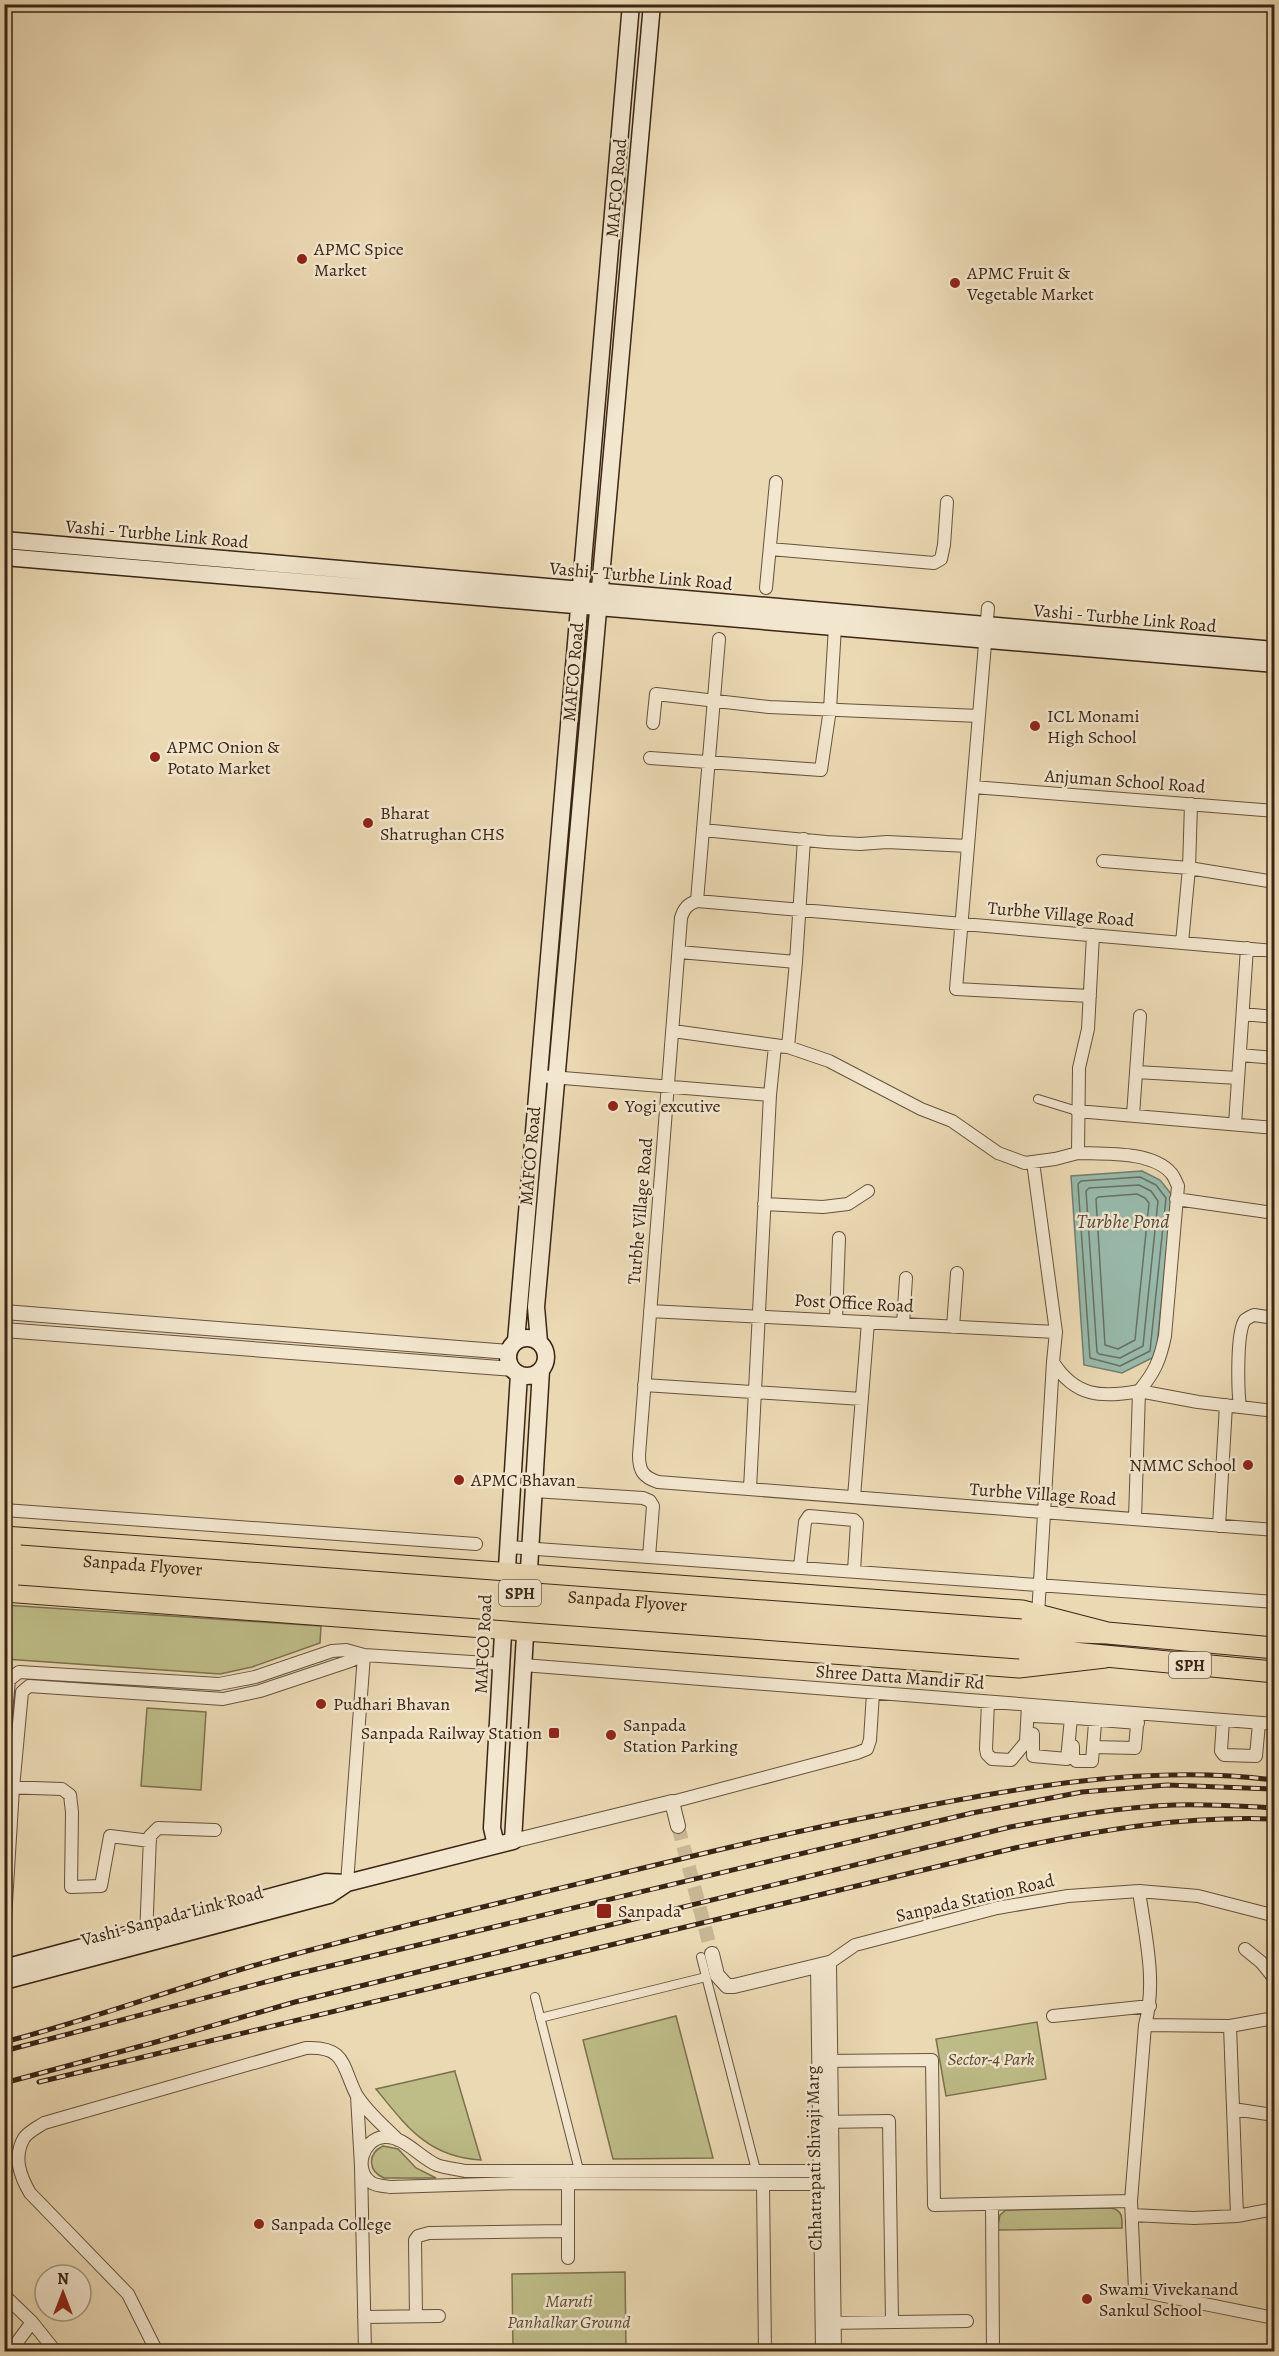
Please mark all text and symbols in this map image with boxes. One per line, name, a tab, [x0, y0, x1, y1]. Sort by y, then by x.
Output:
street label: MAFCO Road	[600, 137, 632, 239]
place label: APMC Spice Market	[313, 237, 404, 282]
marker: APMC Spice Market	[295, 252, 309, 266]
place label: APMC Fruit & Vegetable Market	[966, 261, 1094, 306]
marker: APMC Fruit & Vegetable Market	[948, 276, 962, 290]
street label: Vashi - Turbhe Link Road	[64, 514, 250, 554]
street label: Vashi - Turbhe Link Road	[548, 556, 734, 596]
street label: Vashi - Turbhe Link Road	[1032, 598, 1218, 638]
street label: MAFCO Road	[557, 621, 589, 723]
place label: ICL Monami High School	[1047, 704, 1140, 749]
marker: ICL Monami High School	[1028, 719, 1042, 733]
place label: APMC Onion & Potato Market	[166, 735, 280, 780]
marker: APMC Onion & Potato Market	[148, 750, 162, 764]
street label: Anjuman School Road	[1043, 763, 1206, 799]
place label: Bharat Shatrughan CHS	[380, 801, 505, 846]
marker: Bharat Shatrughan CHS	[361, 816, 375, 830]
street label: Turbhe Village Road	[987, 896, 1136, 932]
place label: Yogi excutive	[624, 1094, 721, 1118]
marker: Yogi excutive	[606, 1099, 620, 1113]
street label: MAFCO Road	[514, 1105, 546, 1207]
street label: Turbhe Village Road	[622, 1136, 658, 1285]
water label: Turbhe Pond	[1077, 1208, 1170, 1235]
street label: Post Office Road	[794, 1288, 915, 1318]
place label: NMMC School	[1129, 1453, 1237, 1477]
marker: NMMC School	[1241, 1458, 1255, 1472]
place label: APMC Bhavan	[470, 1468, 576, 1492]
marker: APMC Bhavan	[452, 1473, 466, 1487]
street label: Turbhe Village Road	[969, 1477, 1117, 1511]
street label: Sanpada Flyover	[82, 1549, 203, 1581]
road number: SPH	[499, 1580, 541, 1606]
street label: Sanpada Flyover	[567, 1585, 688, 1617]
street label: MAFCO Road	[468, 1593, 498, 1694]
road number: SPH	[1169, 1652, 1211, 1678]
street label: Shree Datta Mandir Rd	[815, 1659, 985, 1695]
place label: Pudhari Bhavan	[333, 1692, 450, 1716]
marker: Pudhari Bhavan	[314, 1697, 328, 1711]
place label: Sanpada Station Parking	[623, 1713, 738, 1758]
place label: Sanpada Railway Station	[361, 1721, 542, 1745]
marker: Sanpada Railway Station	[547, 1726, 561, 1740]
marker: Sanpada Station Parking	[604, 1728, 618, 1742]
street label: Sanpada Station Road	[894, 1868, 1057, 1928]
street label: Vashi-Sanpada Link Road	[77, 1880, 266, 1952]
place label: Sanpada	[618, 1899, 682, 1923]
marker: Sanpada	[595, 1902, 613, 1920]
park label: Sector-4 Park	[947, 2047, 1035, 2071]
street label: Chhatrapati Shivaji Marg	[800, 2065, 828, 2251]
place label: Sanpada College	[271, 2212, 392, 2236]
marker: Sanpada College	[252, 2217, 266, 2231]
north arrow	[33, 2263, 93, 2323]
text: N	[57, 2268, 69, 2290]
place label: Swami Vivekanand Sankul School	[1099, 2277, 1239, 2322]
park label: Maruti Panhalkar Ground	[507, 2289, 631, 2334]
marker: Swami Vivekanand Sankul School	[1080, 2292, 1094, 2306]

